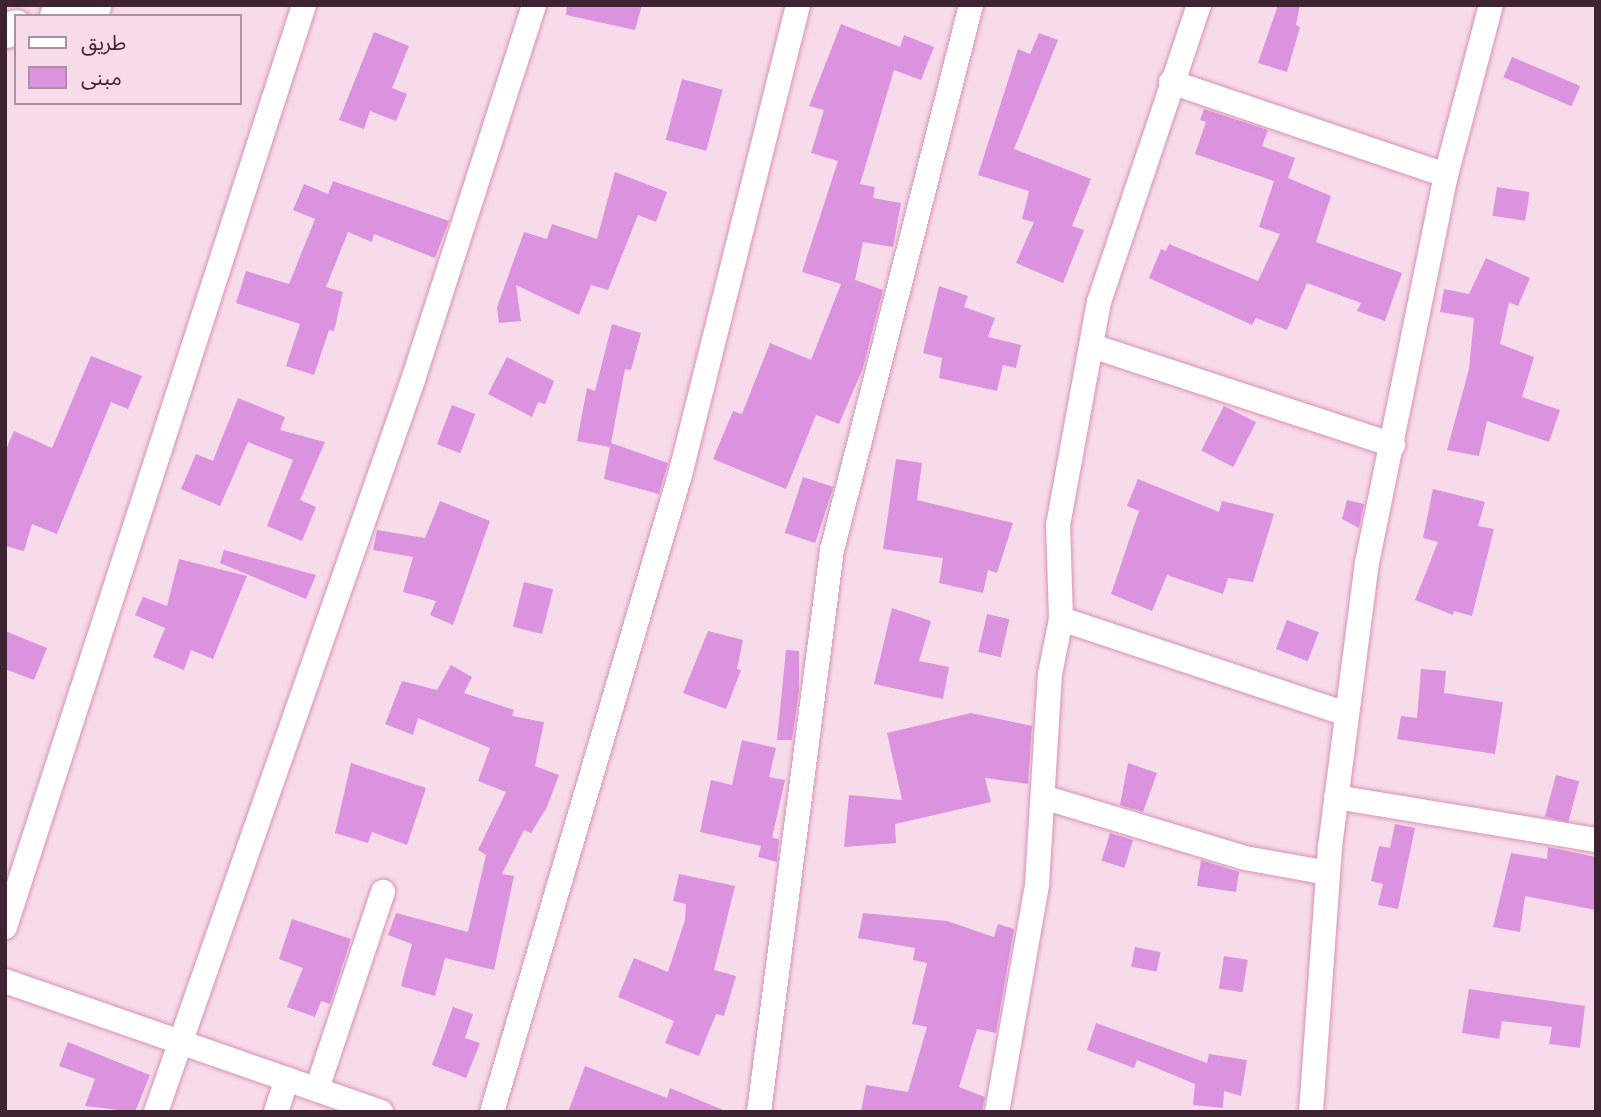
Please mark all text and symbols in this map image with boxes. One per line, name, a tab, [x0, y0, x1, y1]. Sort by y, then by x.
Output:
legend	[14, 14, 242, 105]
text: طريق	[81, 29, 126, 56]
text: مبنى	[81, 64, 122, 91]

